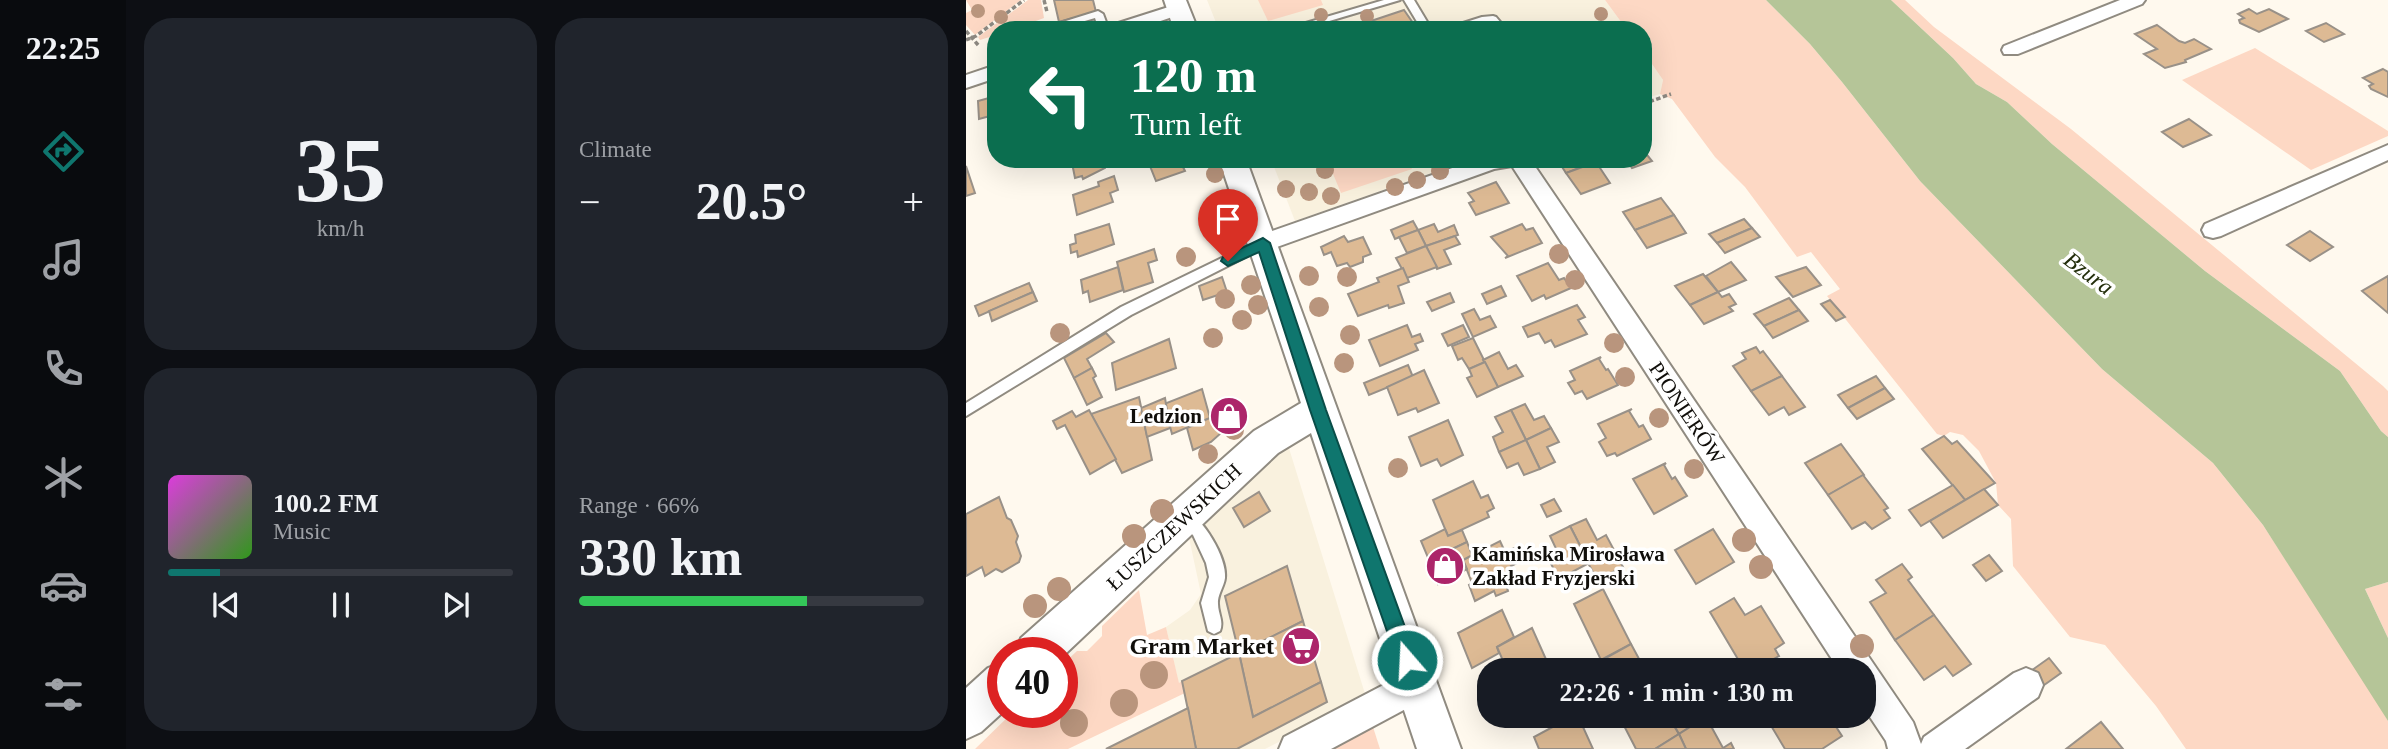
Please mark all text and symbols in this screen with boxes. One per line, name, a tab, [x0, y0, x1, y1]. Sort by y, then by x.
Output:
text: 22:25	[26, 30, 100, 66]
text: 120 m	[1130, 48, 1257, 103]
icon: left	[1015, 49, 1106, 140]
text: Turn left	[1130, 106, 1242, 142]
text: 35	[295, 120, 386, 221]
icon: directions	[39, 127, 88, 176]
text: Climate	[579, 137, 652, 162]
text: 20.5°	[696, 173, 807, 230]
text: −	[579, 181, 600, 223]
text: +	[903, 181, 924, 223]
pin	[1198, 189, 1258, 261]
icon: arrive	[1209, 200, 1247, 238]
text: km/h	[317, 216, 364, 241]
icon: music	[39, 235, 88, 284]
water label: Bzura	[2059, 247, 2118, 300]
icon: phone	[39, 344, 88, 393]
street label: PIONIERÓW	[1644, 357, 1730, 469]
shop icon: Ledzion	[1208, 395, 1250, 437]
place label: Ledzion	[1130, 404, 1202, 428]
icon: climate	[39, 453, 88, 502]
street label: ŁUSZCZEWSKICH	[1102, 459, 1246, 595]
text: 100.2 FM	[273, 489, 378, 518]
text: Range · 66%	[579, 493, 699, 518]
text: Music	[273, 519, 331, 544]
text: 330 km	[579, 529, 742, 586]
place label: Kamińska Mirosława Zakład Fryzjerski	[1472, 542, 1665, 590]
shop icon: Kamińska Mirosława Zakład Fryzjerski	[1424, 545, 1466, 587]
icon: car	[39, 561, 88, 610]
icon: previous	[207, 586, 245, 624]
icon: pause	[322, 586, 360, 624]
icon: next	[437, 586, 475, 624]
position arrow	[1370, 623, 1444, 697]
supermarket icon: Gram Market	[1280, 625, 1322, 667]
place label: Gram Market	[1129, 633, 1274, 659]
speed limit sign: 40	[987, 637, 1078, 728]
icon: filters	[39, 670, 88, 719]
text: 22:26 · 1 min · 130 m	[1560, 678, 1794, 707]

